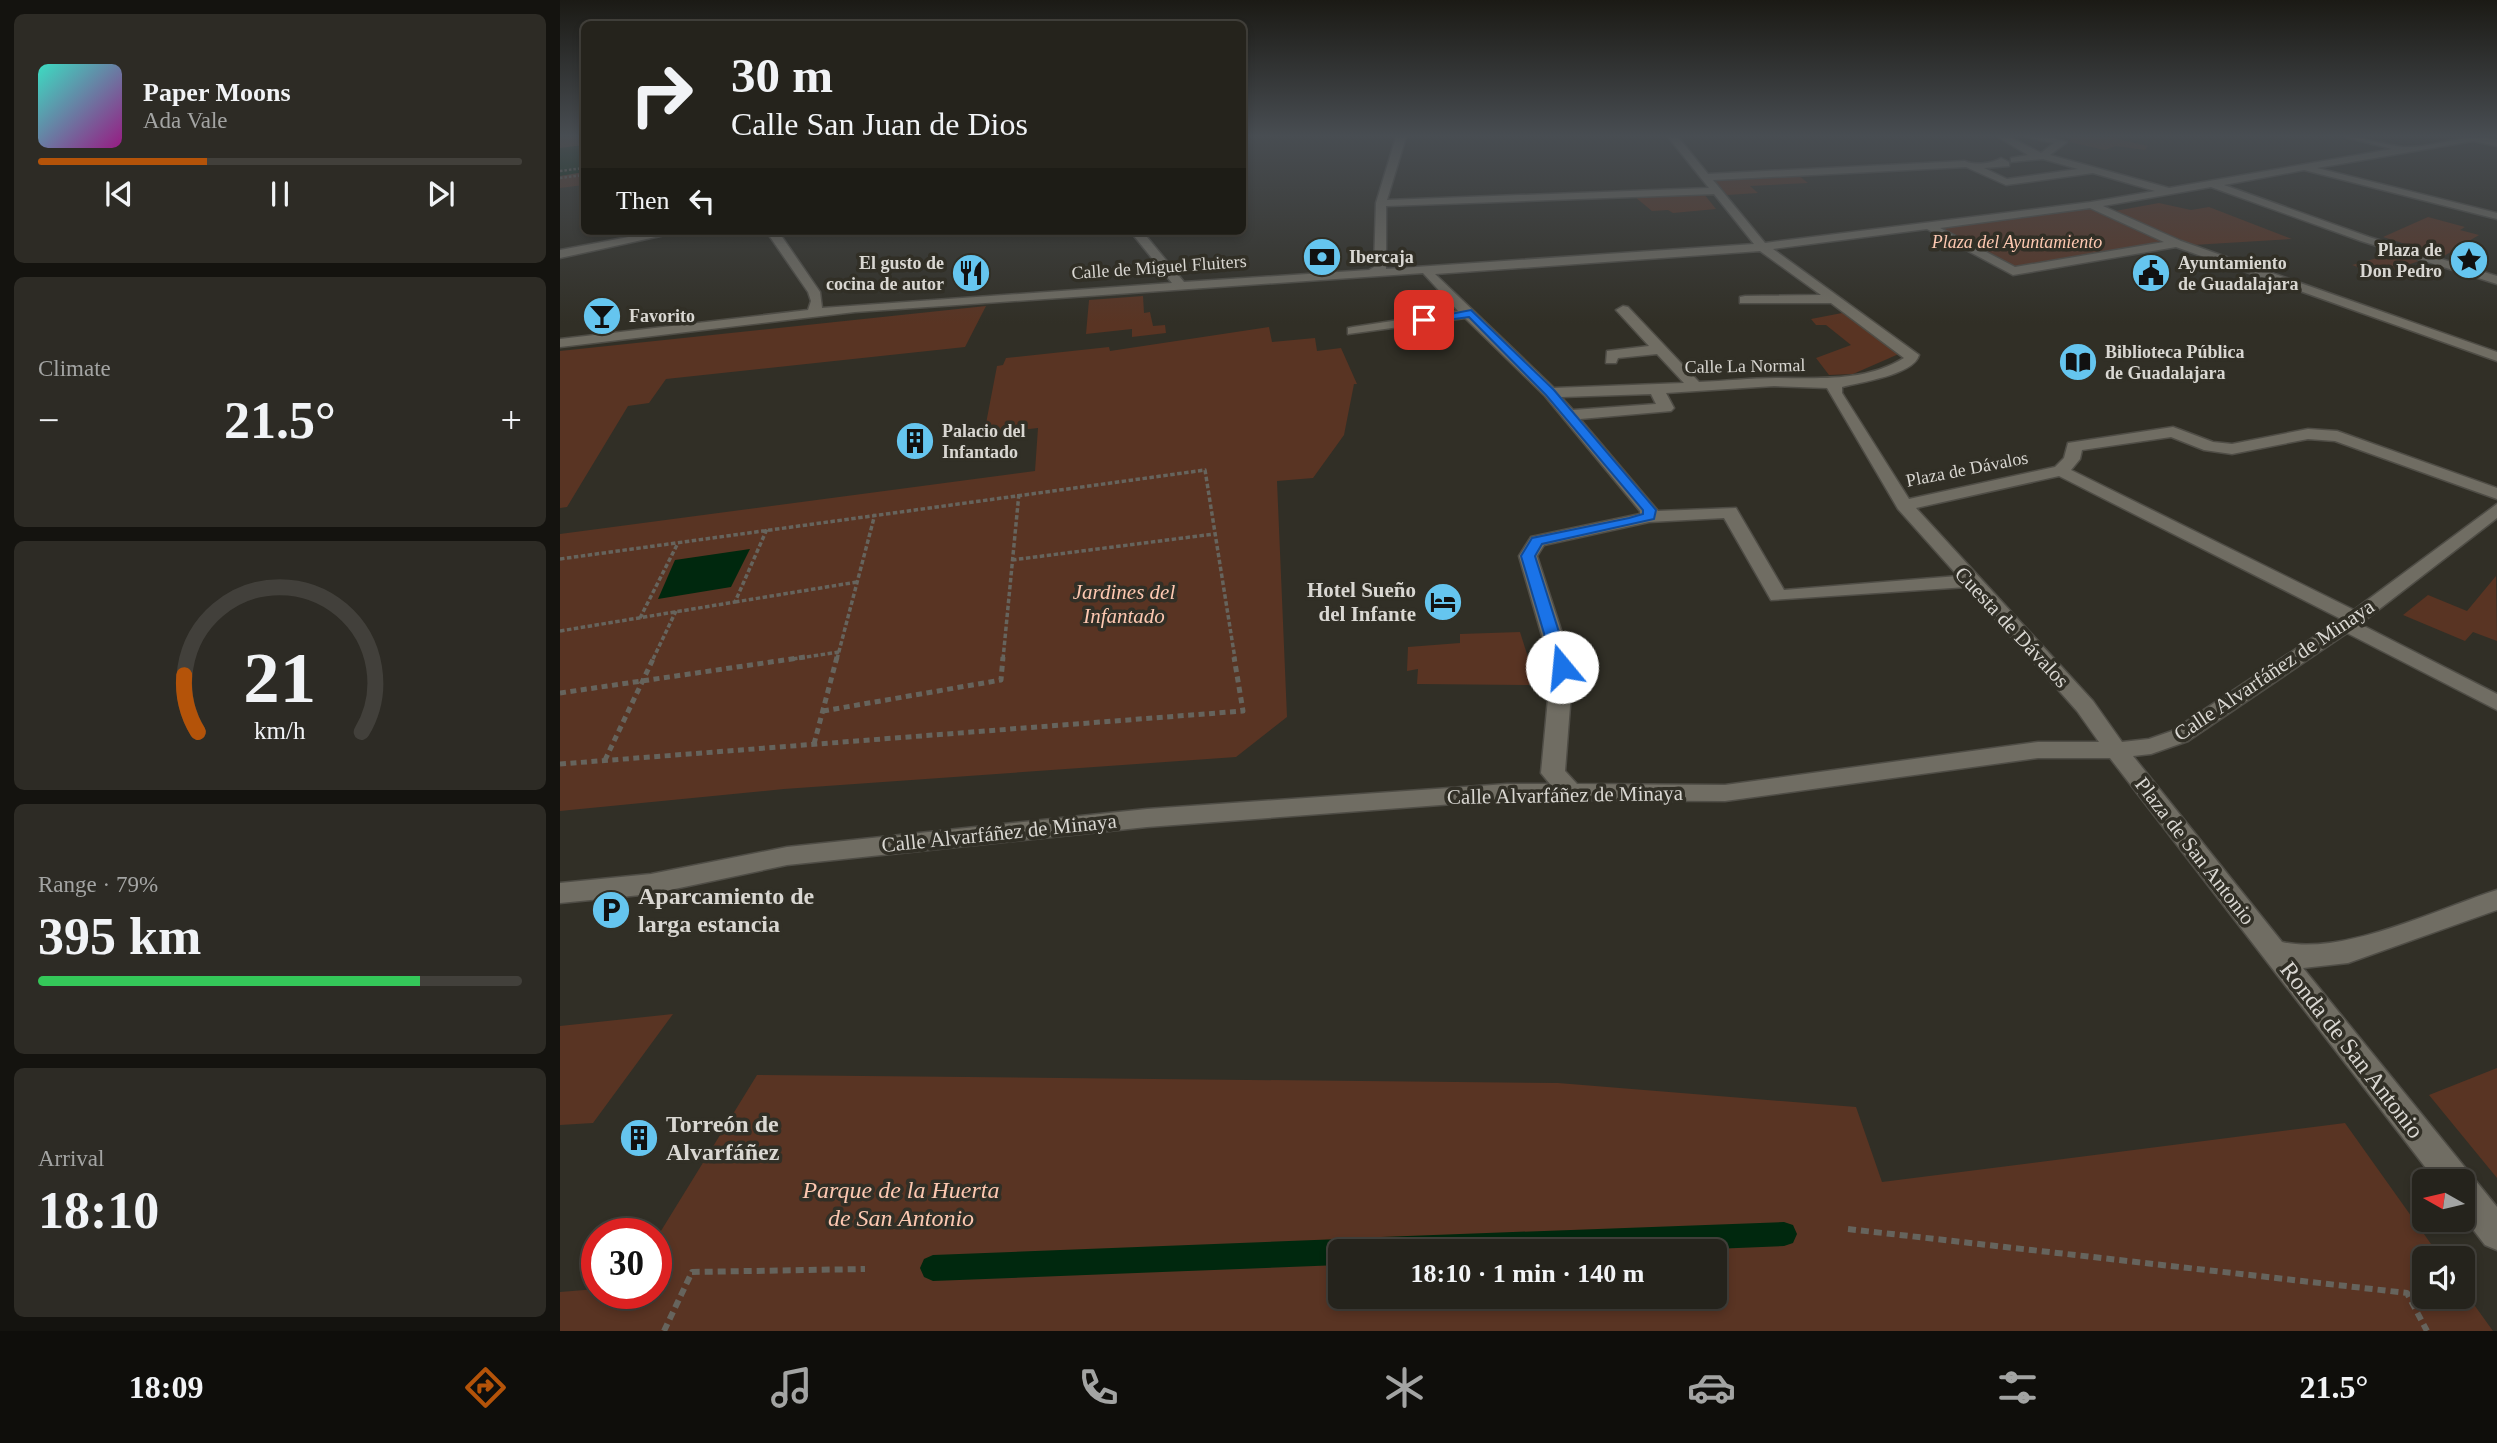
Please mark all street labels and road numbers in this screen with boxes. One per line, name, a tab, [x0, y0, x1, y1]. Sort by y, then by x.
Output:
street label: Calle de Miguel Fluiters	[1071, 251, 1247, 283]
street label: Calle La Normal	[1684, 355, 1806, 377]
street label: Plaza de Dávalos	[1904, 447, 2030, 491]
street label: Cuesta de Dávalos	[1950, 562, 2074, 692]
street label: Calle Alvarfáñez de Minaya	[2169, 594, 2379, 746]
street label: Plaza de San Antonio	[2130, 773, 2260, 929]
street label: Calle Alvarfáñez de Minaya	[1447, 781, 1684, 809]
street label: Calle Alvarfáñez de Minaya	[880, 809, 1118, 857]
street label: Ronda de San Antonio	[2275, 957, 2429, 1143]

